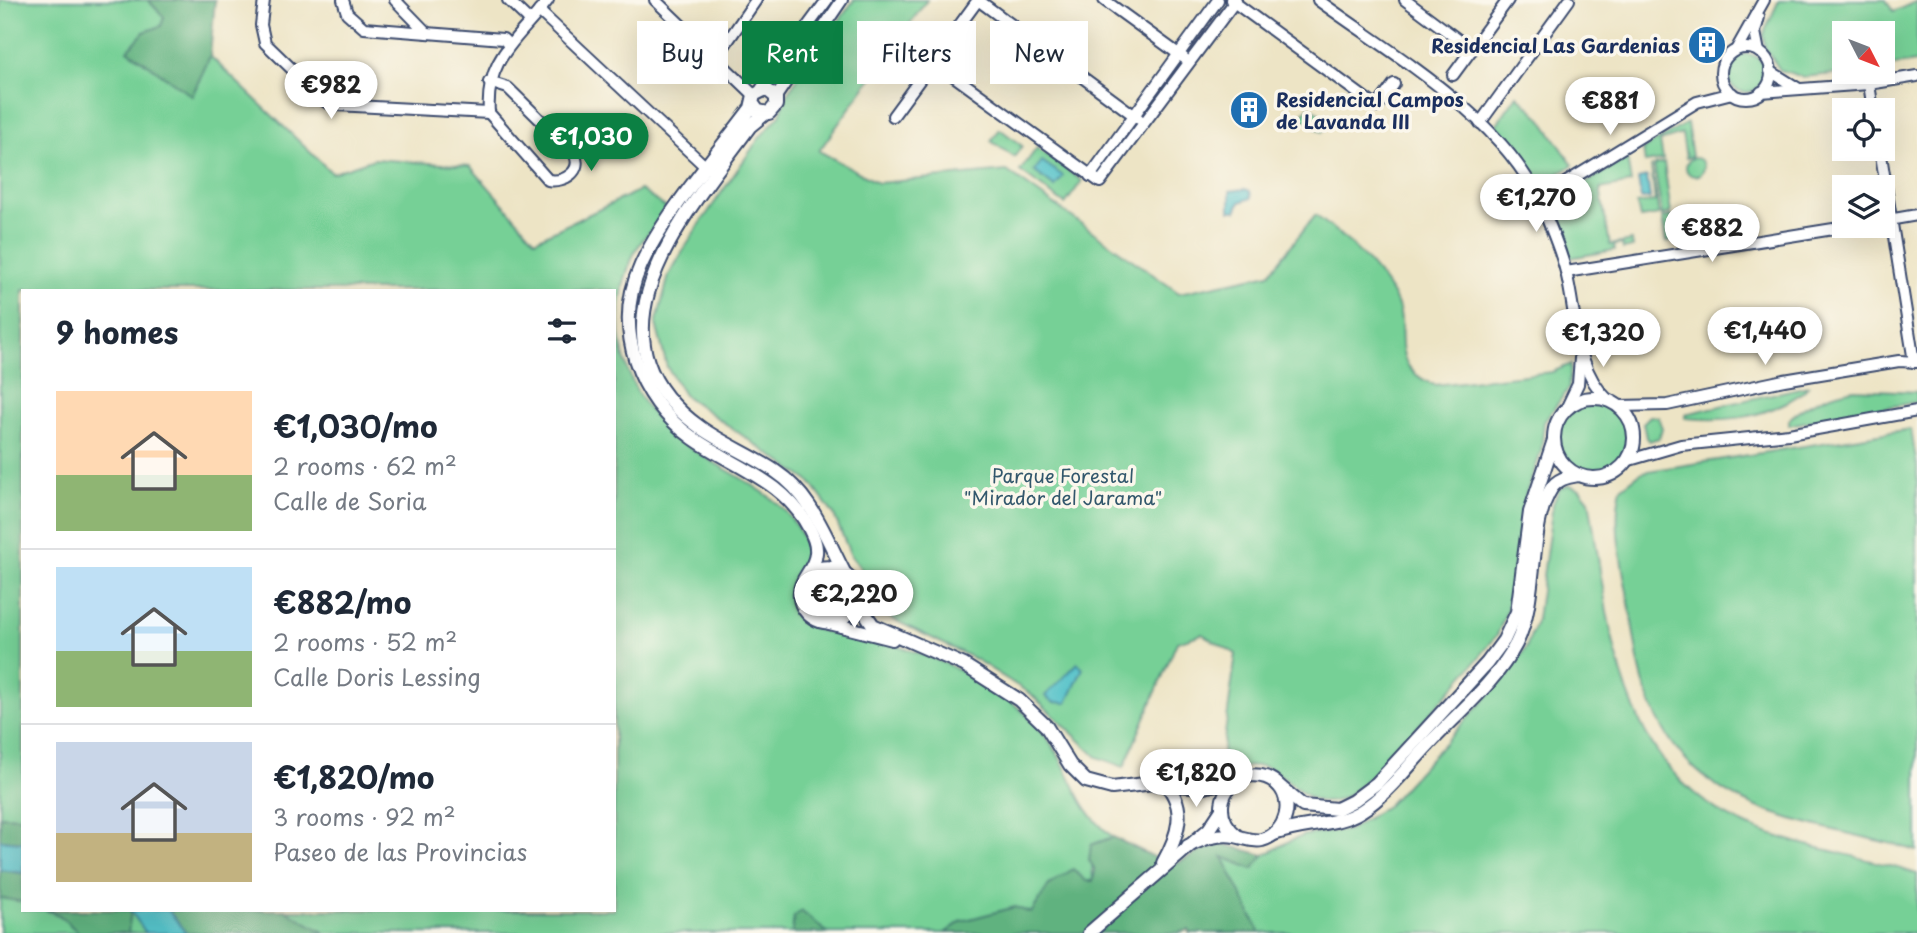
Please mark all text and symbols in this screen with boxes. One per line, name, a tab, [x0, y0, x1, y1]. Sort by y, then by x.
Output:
chip: Buy	[637, 21, 728, 84]
chip: Rent	[742, 21, 843, 84]
chip: Filters	[857, 21, 976, 84]
chip: New	[990, 21, 1088, 84]
north arrow	[1832, 21, 1895, 84]
map controls	[1832, 21, 1895, 238]
building icon: Residencial Las Gardenias	[1686, 24, 1728, 66]
place label: Residencial Las Gardenias	[1431, 31, 1680, 59]
pin: €982	[290, 61, 372, 121]
text: €982	[301, 66, 361, 101]
pin: €881	[1569, 78, 1651, 137]
text: €881	[1581, 82, 1639, 117]
place label: Residencial Campos de Lavanda III	[1276, 85, 1464, 135]
building icon: Residencial Campos de Lavanda III	[1228, 89, 1270, 131]
button: locate	[1832, 98, 1895, 161]
pin: €1,030	[534, 114, 648, 173]
text: €1,030	[550, 118, 633, 153]
pin: €1,270	[1479, 174, 1593, 234]
button: layers	[1832, 175, 1895, 238]
text: €1,270	[1496, 179, 1576, 214]
pin: €882	[1671, 204, 1753, 264]
text: €882	[1681, 209, 1743, 244]
pin: €1,440	[1708, 308, 1822, 367]
text: 9 homes	[56, 309, 178, 354]
pin: €1,320	[1546, 310, 1660, 369]
icon: filters	[543, 312, 581, 350]
text: €1,440	[1723, 312, 1807, 347]
text: €1,320	[1562, 314, 1644, 349]
text: €1,030/mo	[273, 403, 438, 448]
icon: home	[112, 419, 196, 503]
text: 2 rooms · 62 m²	[273, 448, 457, 483]
park label: Parque Forestal "Mirador del Jarama"	[964, 461, 1162, 511]
text: Calle de Soria	[273, 483, 427, 518]
pin: €2,220	[797, 570, 911, 630]
text: €2,220	[810, 575, 898, 610]
text: €882/mo	[273, 579, 412, 624]
icon: home	[112, 595, 196, 679]
text: 2 rooms · 52 m²	[273, 624, 457, 659]
text: Calle Doris Lessing	[273, 659, 481, 694]
pin: €1,820	[1139, 750, 1253, 809]
text: €1,820/mo	[273, 754, 434, 799]
text: €1,820	[1156, 754, 1236, 789]
icon: home	[112, 770, 196, 854]
text: 3 rooms · 92 m²	[273, 799, 456, 834]
text: Paseo de las Provincias	[273, 834, 527, 869]

